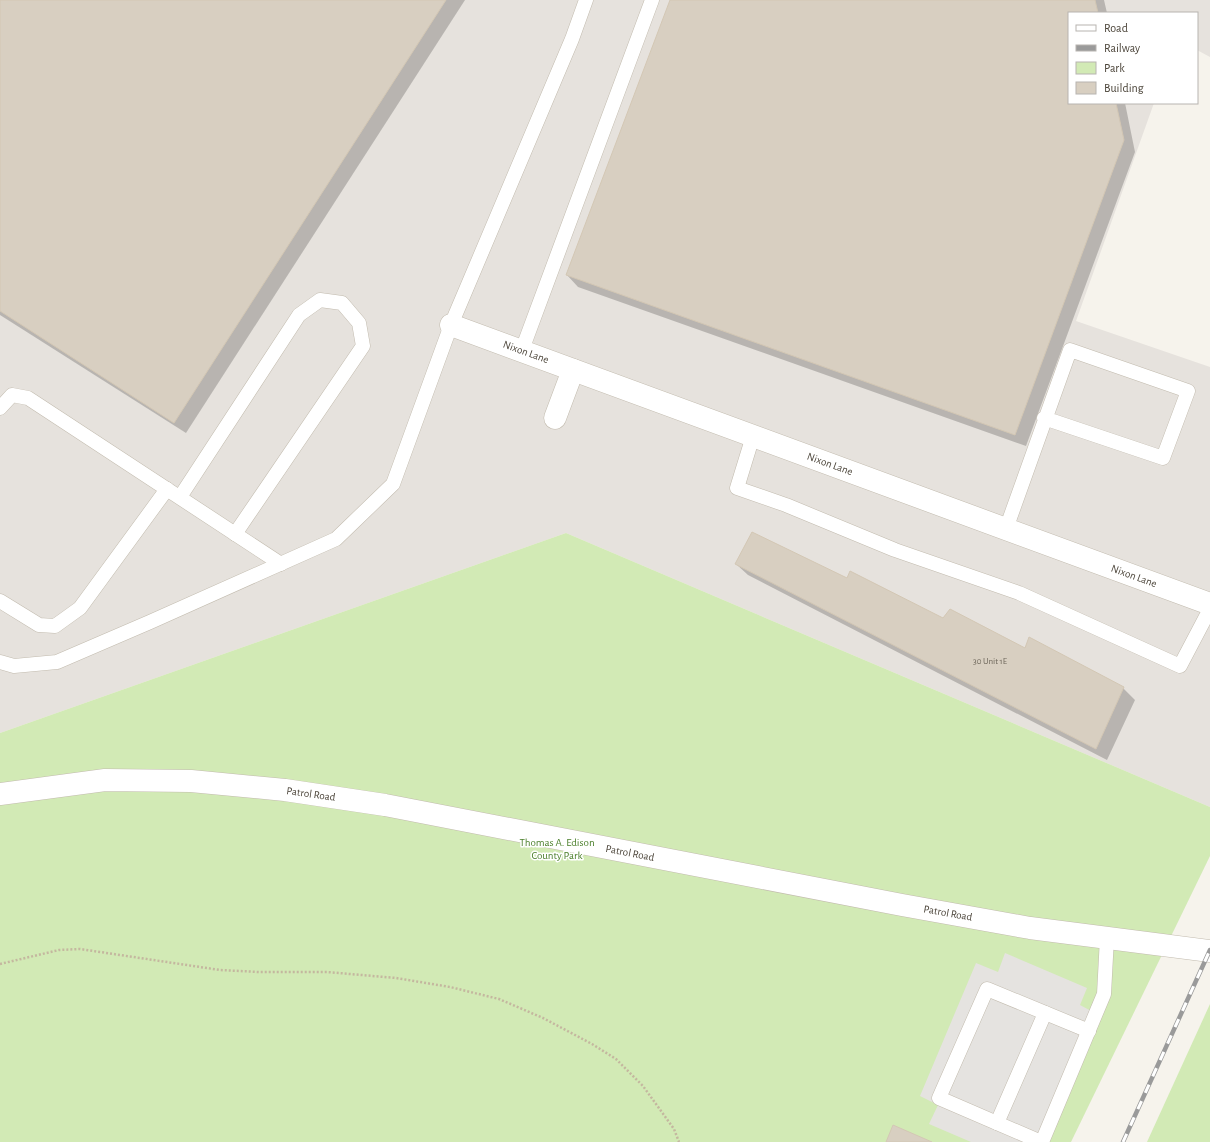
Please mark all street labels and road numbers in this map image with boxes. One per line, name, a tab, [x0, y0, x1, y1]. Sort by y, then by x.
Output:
street label: Nixon Lane	[502, 339, 550, 365]
street label: Nixon Lane	[806, 451, 854, 477]
street label: Nixon Lane	[1110, 563, 1158, 589]
street label: Patrol Road	[286, 785, 337, 803]
street label: Patrol Road	[605, 843, 656, 863]
street label: Patrol Road	[923, 903, 974, 923]

